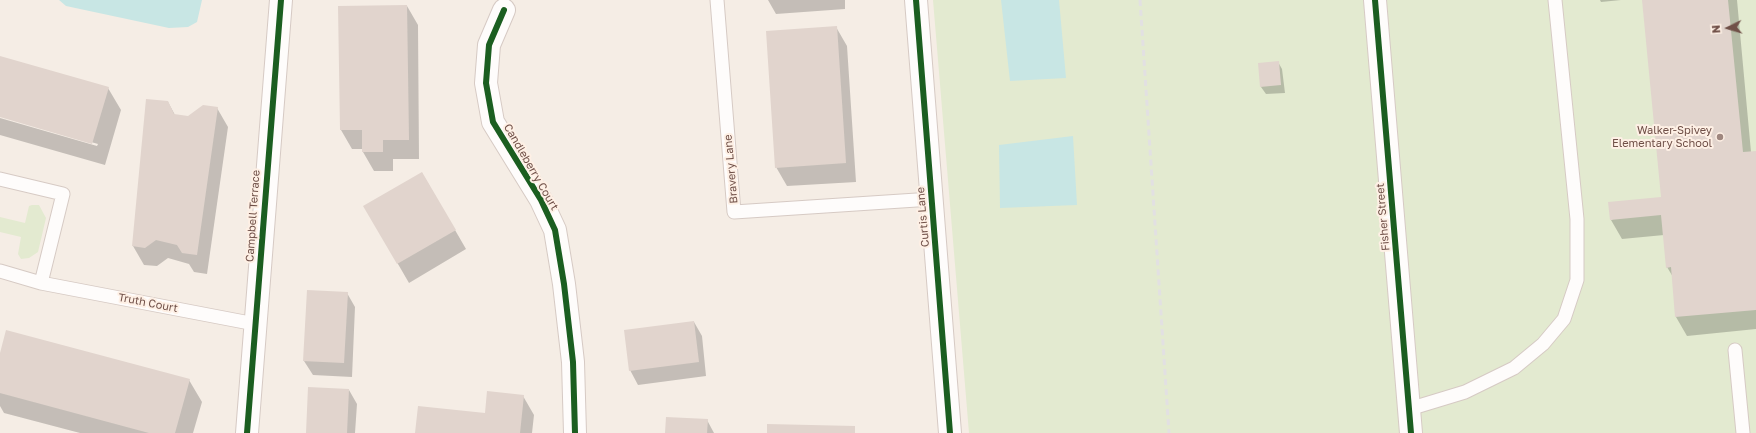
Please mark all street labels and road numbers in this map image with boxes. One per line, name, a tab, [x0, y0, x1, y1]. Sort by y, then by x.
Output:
street label: Candleberry Court	[501, 121, 561, 213]
street label: Bravery Lane	[721, 134, 741, 204]
street label: Campbell Terrace	[243, 169, 263, 263]
street label: Fisher Street	[1373, 183, 1393, 251]
street label: Curtis Lane	[914, 186, 932, 248]
street label: Truth Court	[117, 291, 179, 315]

